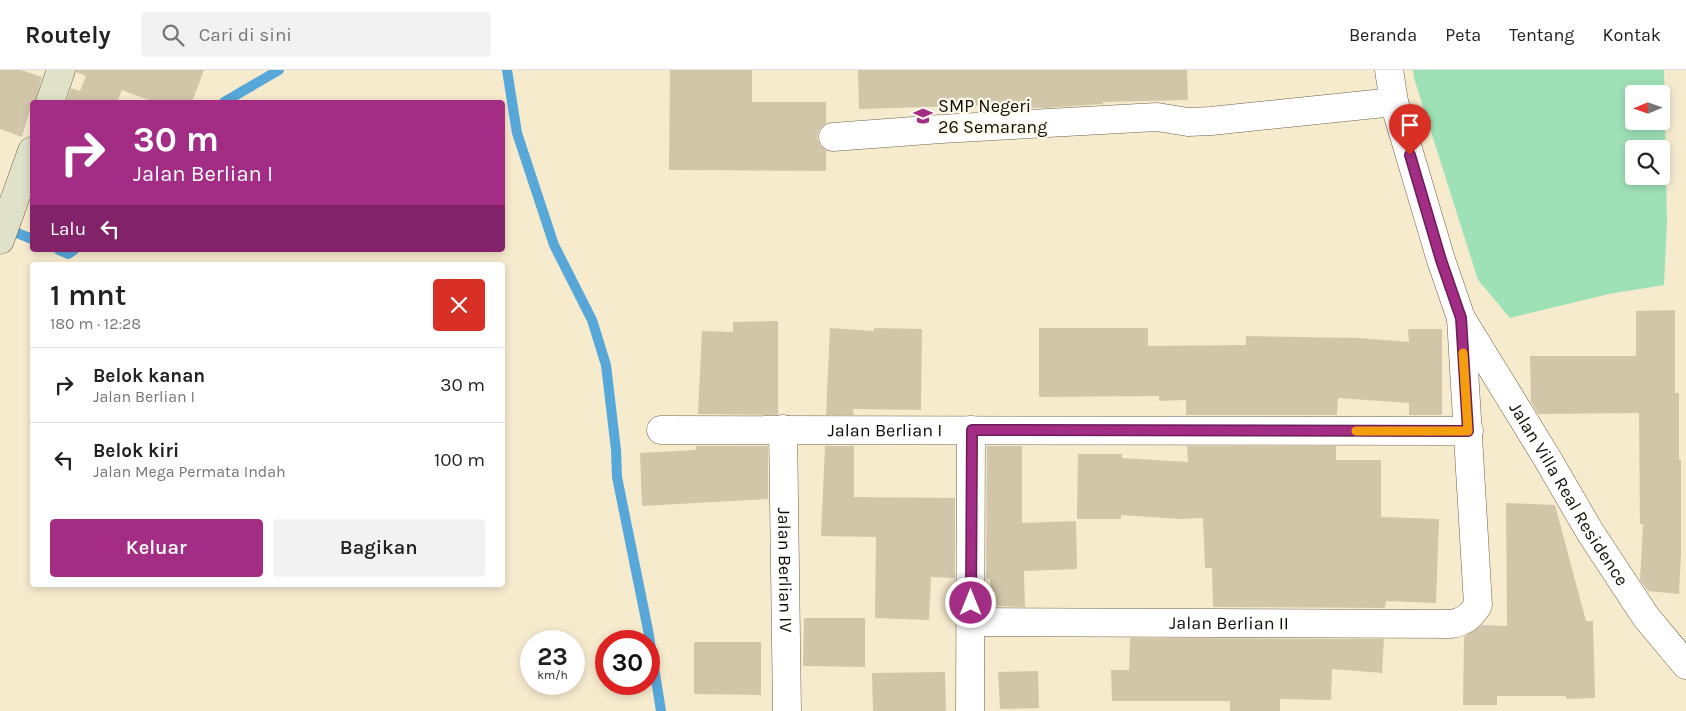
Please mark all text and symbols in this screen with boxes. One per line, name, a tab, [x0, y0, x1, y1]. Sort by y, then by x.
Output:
search box	[141, 12, 491, 57]
text: Routely	[25, 21, 111, 49]
icon: search	[159, 21, 187, 49]
text: Cari di sini	[199, 24, 292, 46]
text: Beranda	[1349, 24, 1417, 46]
text: Peta	[1445, 24, 1481, 46]
text: Tentang	[1509, 24, 1575, 46]
text: Kontak	[1603, 24, 1661, 46]
north arrow	[1625, 85, 1670, 130]
map controls	[1625, 85, 1670, 185]
place label: SMP Negeri 26 Semarang	[938, 95, 1047, 138]
pin	[1389, 104, 1431, 155]
school or university icon: SMP Negeri 26 Semarang	[912, 105, 934, 127]
icon: arrive	[1396, 111, 1424, 139]
text: 30 m	[133, 119, 219, 160]
icon: right	[50, 120, 115, 185]
button: search	[1625, 140, 1670, 185]
text: Jalan Berlian I	[133, 161, 273, 187]
icon: left	[96, 215, 124, 243]
text: Lalu	[50, 218, 86, 240]
text: 1 mnt	[50, 277, 127, 313]
button: close	[433, 279, 485, 331]
text: 180 m · 12:28	[50, 314, 141, 333]
text: Belok kanan	[93, 365, 205, 387]
icon: right	[50, 371, 78, 399]
text: 30 m	[440, 374, 485, 396]
text: Jalan Berlian I	[93, 387, 195, 406]
street label: Jalan Villa Real Residence	[1504, 398, 1633, 590]
street label: Jalan Berlian I	[828, 419, 942, 441]
text: Belok kiri	[93, 440, 179, 462]
icon: left	[50, 446, 78, 474]
text: 100 m	[434, 449, 485, 471]
text: Jalan Mega Permata Indah	[93, 462, 286, 481]
street label: Jalan Berlian IV	[773, 507, 797, 633]
button: Keluar	[50, 519, 263, 577]
button: Bagikan	[273, 519, 485, 577]
position arrow	[944, 576, 996, 628]
street label: Jalan Berlian II	[1169, 612, 1289, 634]
speed limit sign: 30	[595, 630, 660, 695]
text: 23	[537, 642, 568, 671]
text: km/h	[537, 668, 568, 682]

